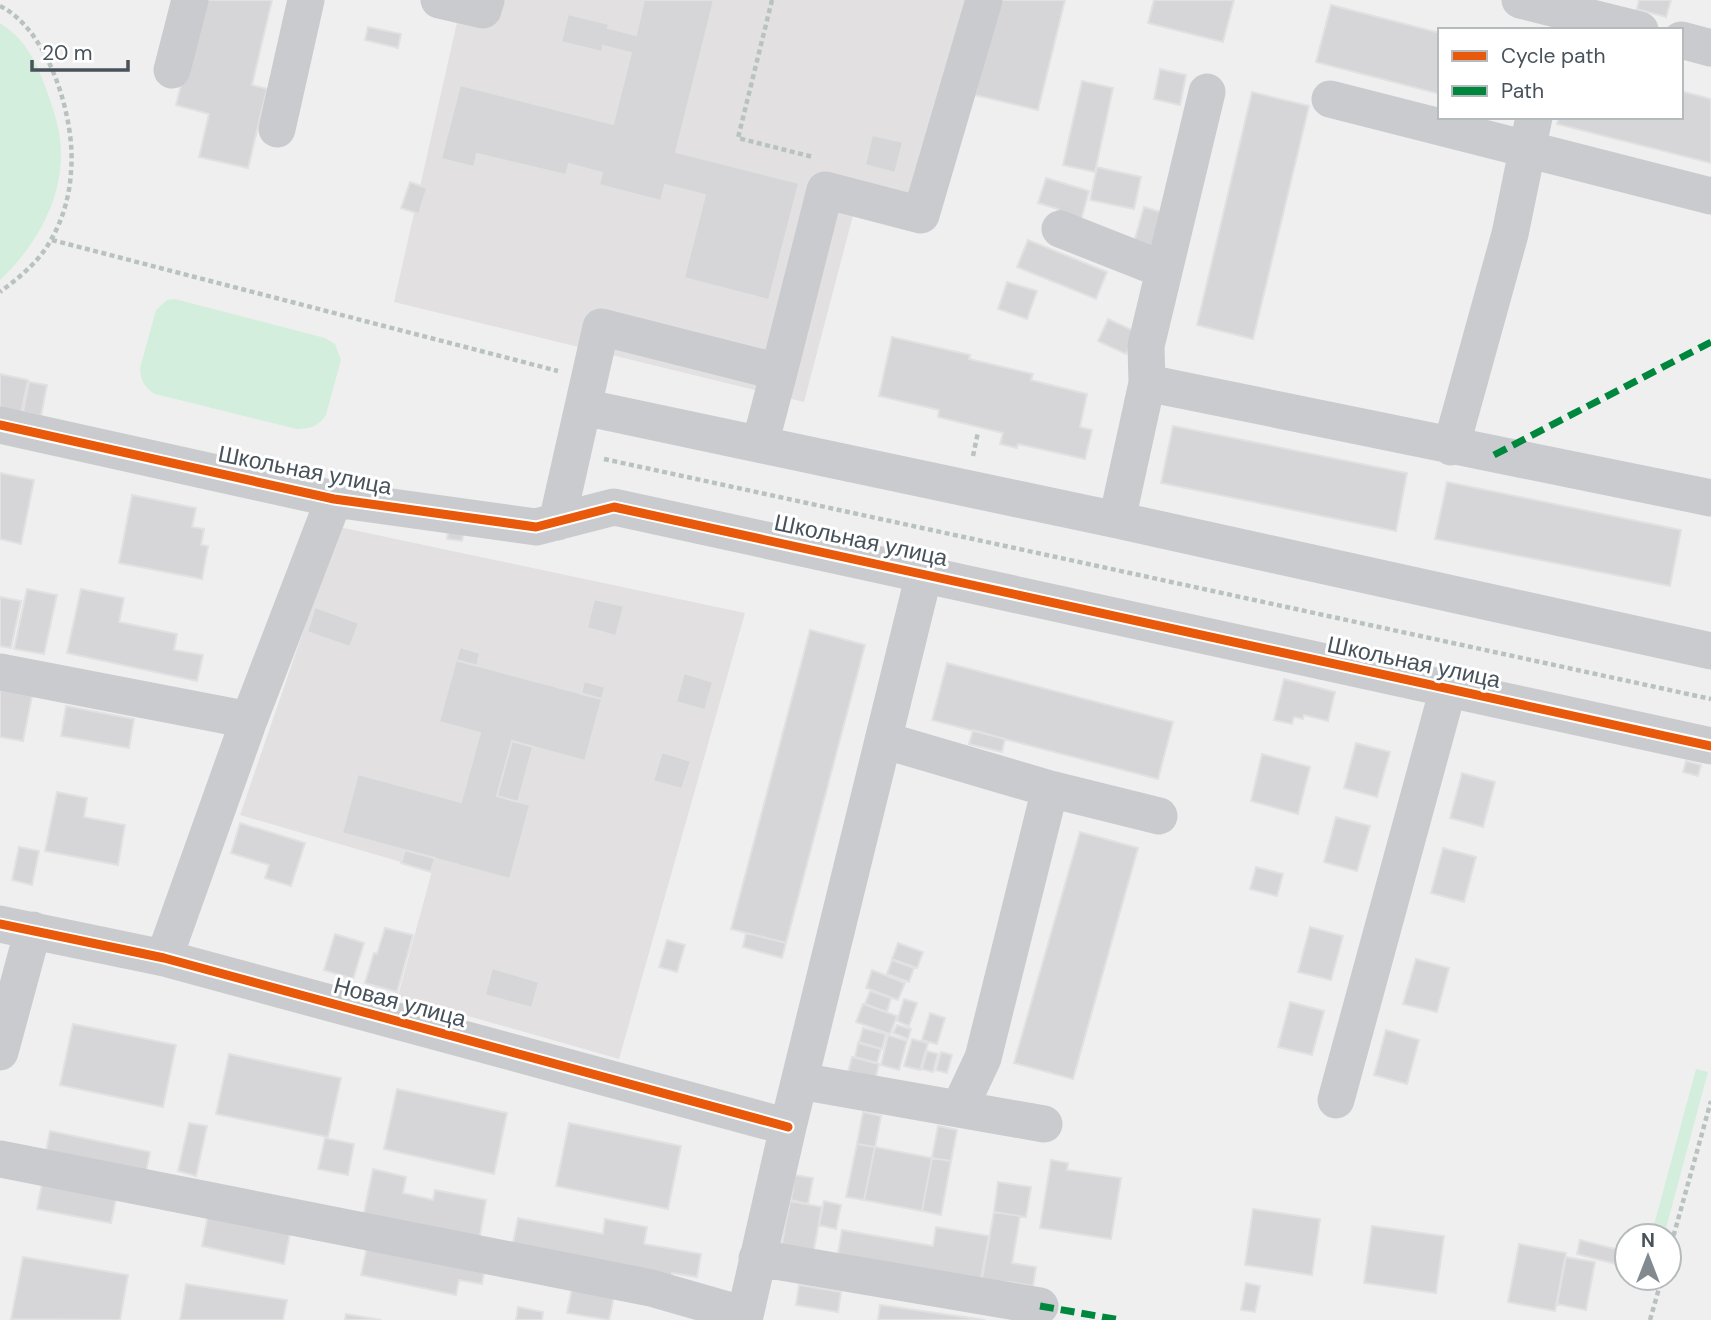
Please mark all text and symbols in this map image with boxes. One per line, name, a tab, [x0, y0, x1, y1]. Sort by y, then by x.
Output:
scale bar	[32, 28, 128, 72]
legend	[1438, 28, 1683, 119]
text: 20 m	[42, 39, 93, 67]
text: Cycle path	[1501, 42, 1606, 70]
text: Path	[1501, 77, 1544, 105]
street label: Школьная улица	[216, 438, 395, 502]
street label: Школьная улица	[772, 507, 951, 573]
street label: Школьная улица	[1325, 629, 1504, 695]
street label: Новая улица	[330, 970, 470, 1034]
north arrow	[1613, 1222, 1683, 1292]
text: N	[1641, 1228, 1655, 1253]

